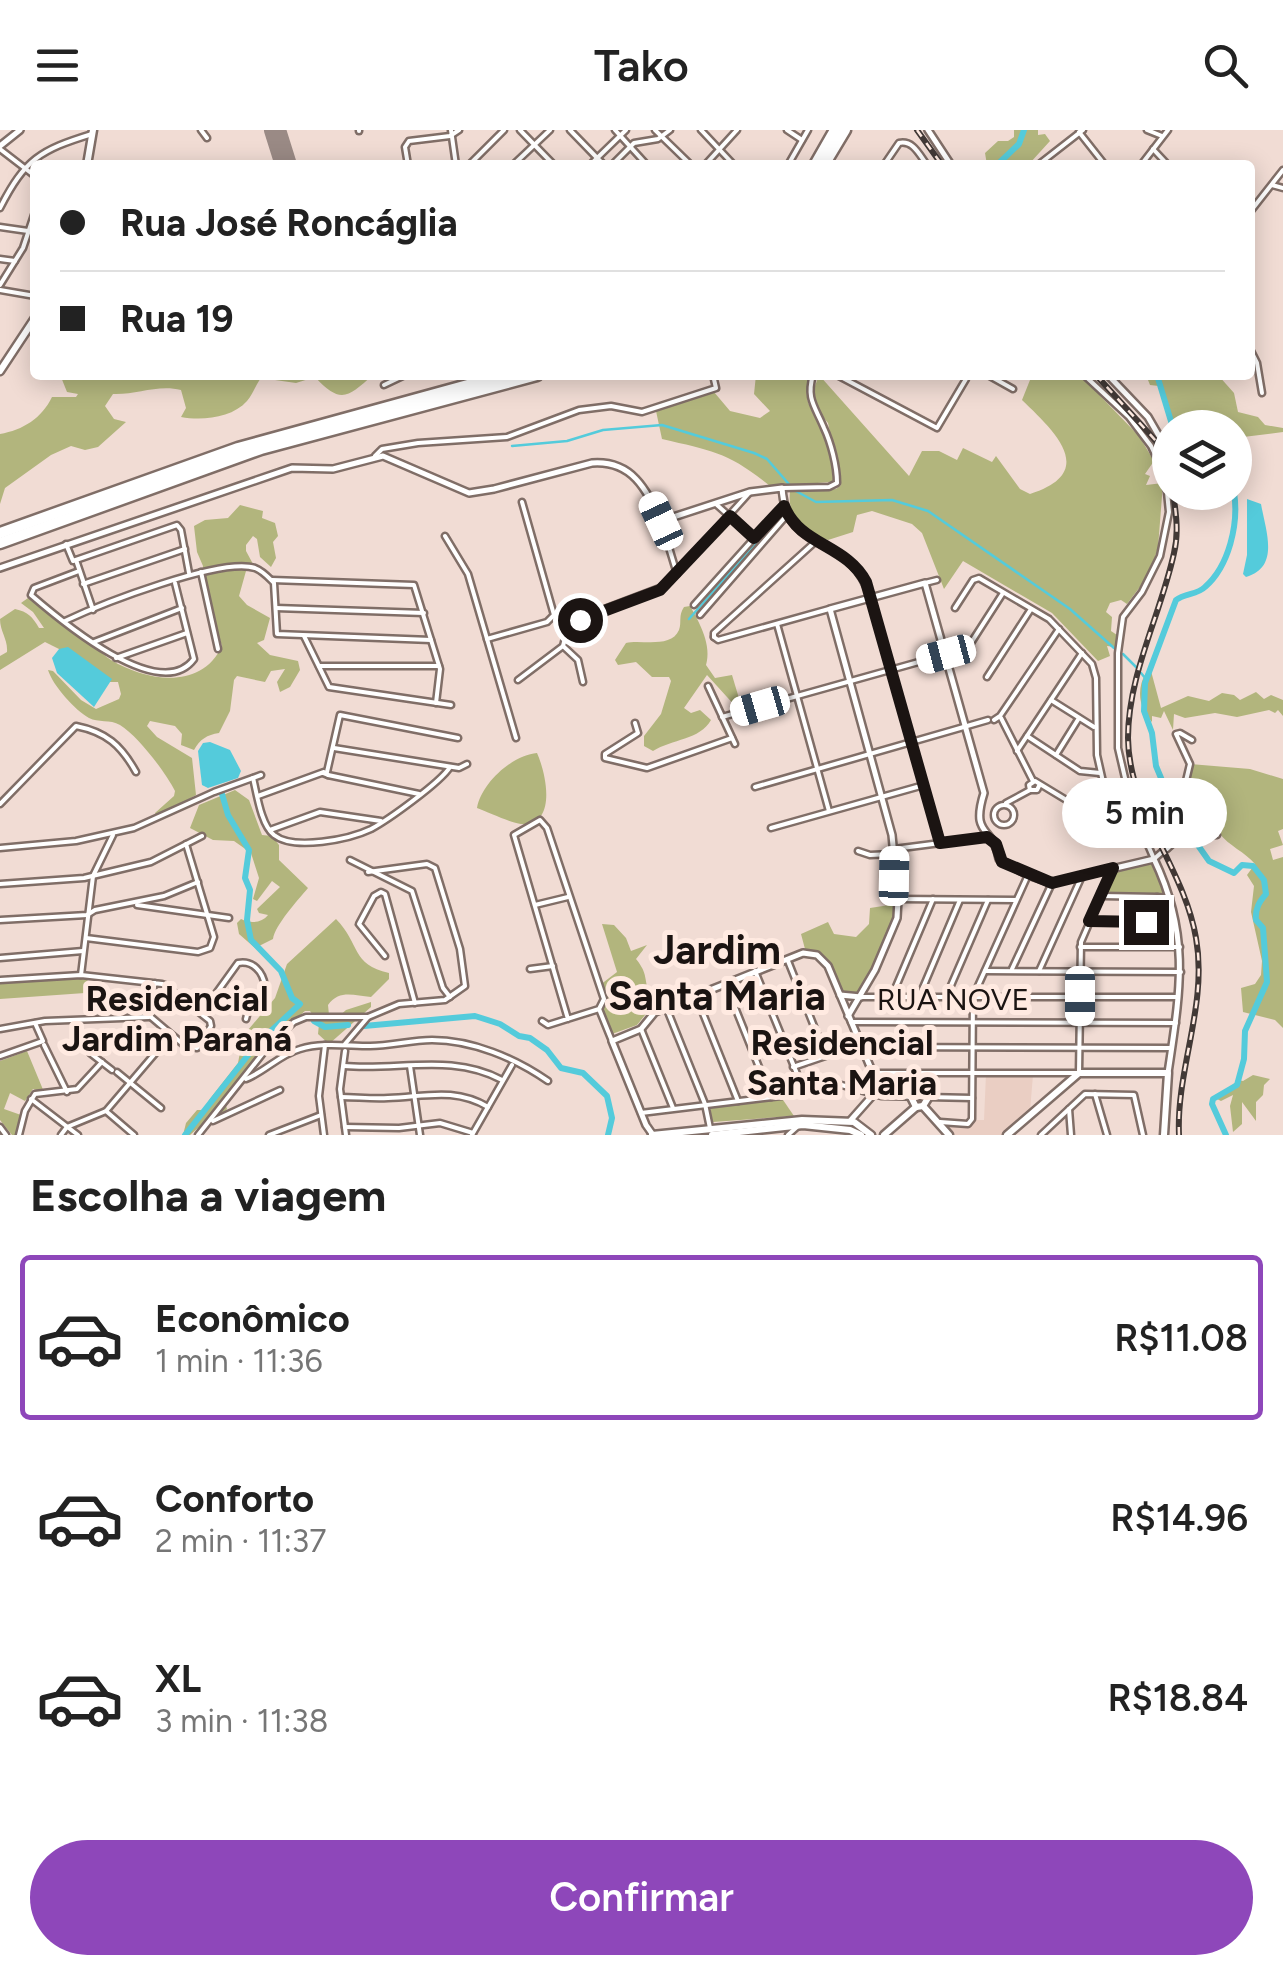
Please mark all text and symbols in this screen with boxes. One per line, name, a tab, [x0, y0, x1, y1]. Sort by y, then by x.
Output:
icon: menu	[30, 38, 85, 93]
text: Tako	[594, 38, 689, 92]
icon: search	[1198, 38, 1253, 93]
text: Rua José Roncáglia	[120, 200, 458, 246]
text: Rua 19	[120, 296, 233, 342]
map controls	[1152, 410, 1252, 510]
button: layers	[1152, 410, 1252, 510]
car	[635, 487, 687, 555]
route start	[558, 598, 603, 643]
car	[913, 632, 979, 676]
car	[727, 683, 793, 729]
callout: 5 min	[1064, 777, 1228, 847]
text: 5 min	[1105, 794, 1184, 832]
car	[878, 846, 910, 906]
route end	[1124, 900, 1169, 945]
district label: Jardim Santa Maria	[608, 926, 826, 1020]
car	[1065, 966, 1095, 1026]
district label: Residencial Jardim Paraná	[62, 978, 292, 1060]
street label: RUA NOVE	[877, 981, 1029, 1018]
district label: Residencial Santa Maria	[747, 1022, 937, 1104]
text: Escolha a viagem	[30, 1168, 386, 1222]
icon: car	[35, 1293, 125, 1383]
text: Econômico	[155, 1296, 350, 1342]
text: R$11.08	[1114, 1315, 1248, 1361]
text: 1 min · 11:36	[155, 1342, 323, 1380]
icon: car	[35, 1473, 125, 1563]
text: Conforto	[155, 1476, 314, 1522]
text: R$14.96	[1110, 1495, 1248, 1541]
text: 2 min · 11:37	[155, 1522, 326, 1560]
icon: car	[35, 1653, 125, 1743]
text: XL	[155, 1656, 201, 1702]
text: R$18.84	[1107, 1675, 1248, 1721]
text: 3 min · 11:38	[155, 1702, 328, 1740]
button: Confirmar	[30, 1840, 1253, 1955]

